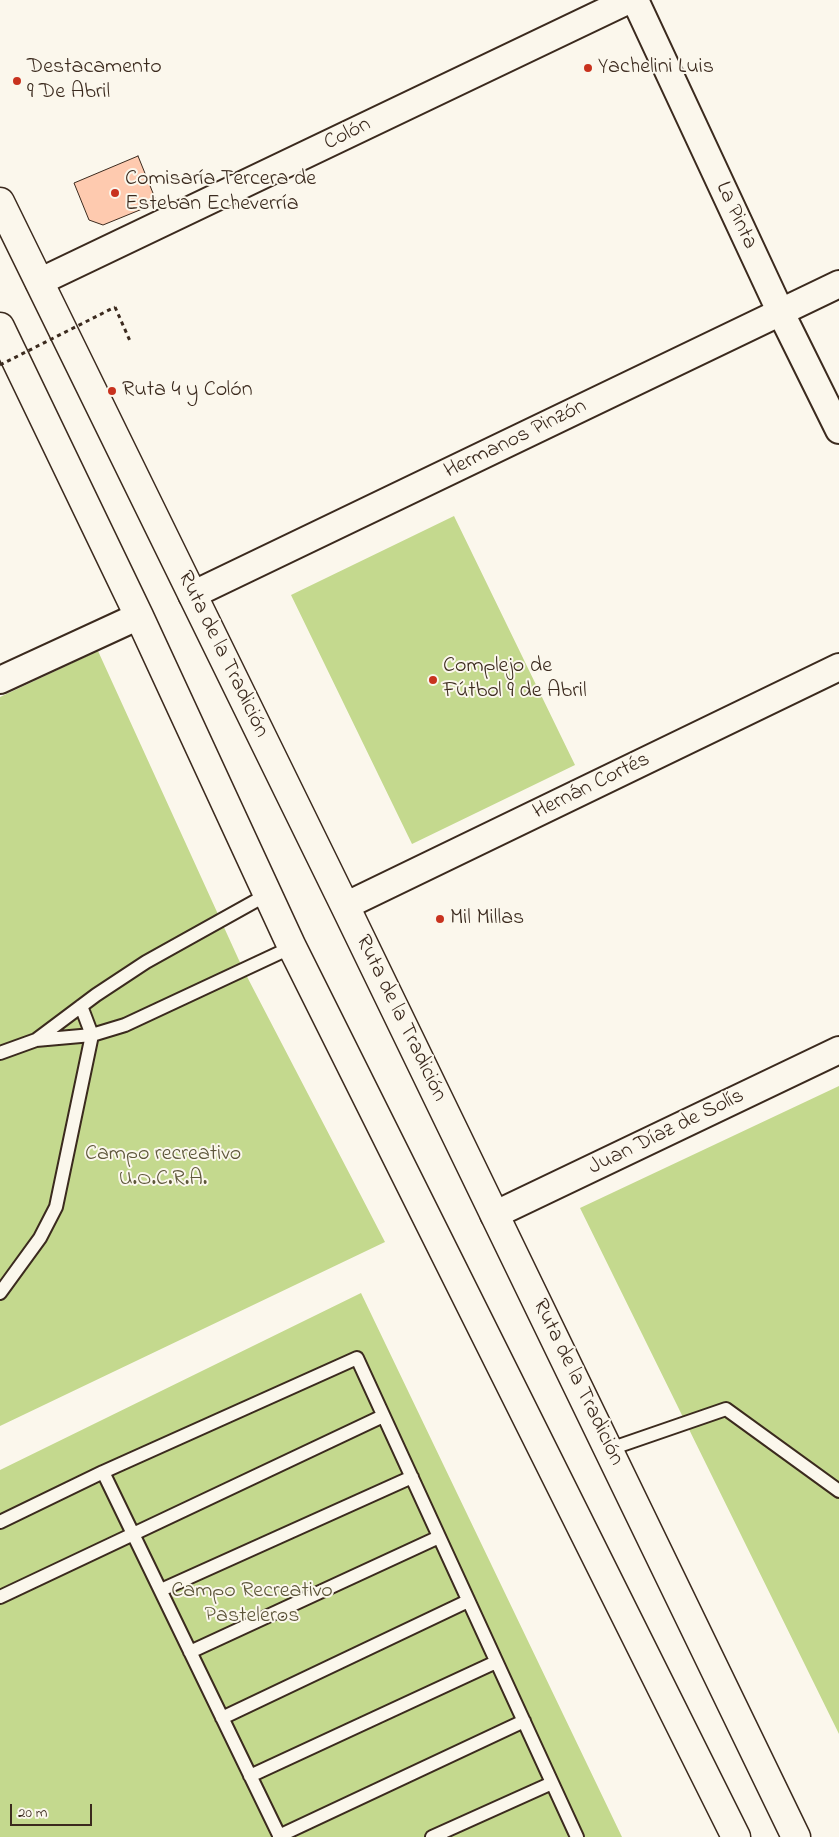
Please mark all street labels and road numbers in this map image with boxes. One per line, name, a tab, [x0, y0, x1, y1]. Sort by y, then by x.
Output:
street label: Colón	[320, 112, 376, 158]
street label: La Pinta	[708, 178, 762, 254]
street label: Hermanos Pinzón	[441, 394, 591, 486]
street label: Ruta de la Tradición	[170, 567, 274, 743]
street label: Hernán Cortés	[529, 747, 655, 827]
street label: Ruta de la Tradición	[348, 931, 452, 1107]
street label: Juan Díaz de Solís	[585, 1084, 749, 1182]
street label: Ruta de la Tradición	[525, 1295, 629, 1471]

